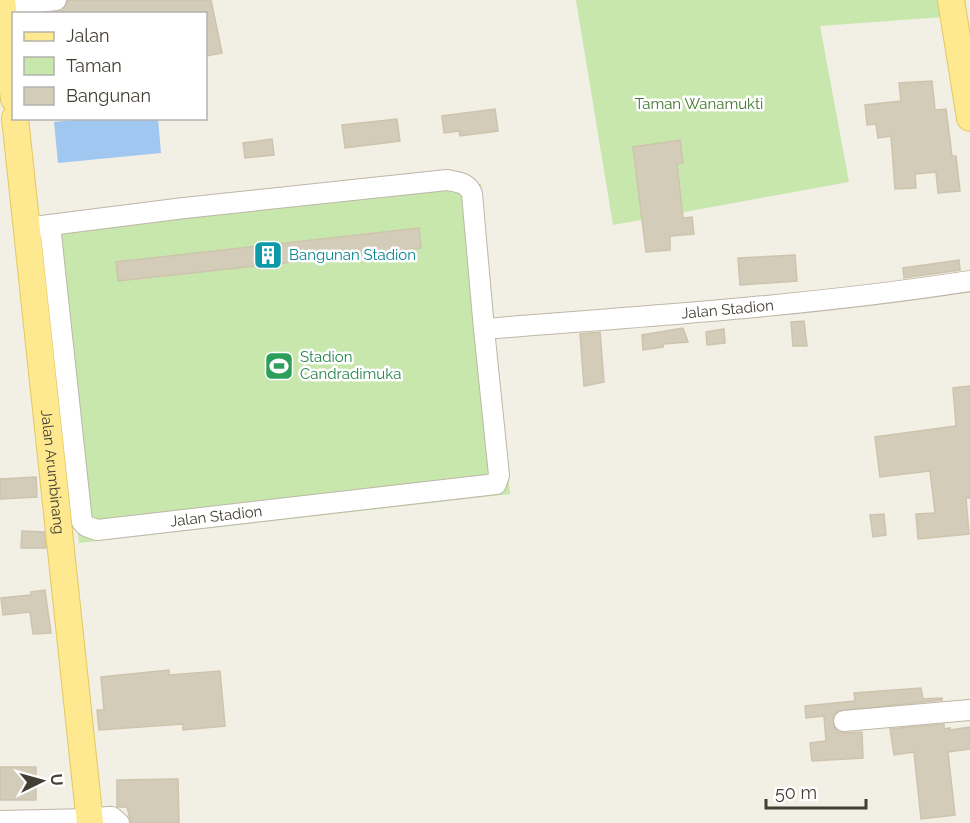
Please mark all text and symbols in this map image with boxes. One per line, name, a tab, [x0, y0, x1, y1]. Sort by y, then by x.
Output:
legend	[12, 12, 207, 120]
text: Jalan	[66, 25, 110, 46]
text: Taman	[66, 55, 122, 76]
text: Bangunan	[66, 85, 151, 106]
park label: Taman Wanamukti	[635, 95, 763, 113]
building icon: Bangunan Stadion	[252, 239, 284, 271]
place label: Bangunan Stadion	[289, 246, 416, 264]
street label: Jalan Stadion	[681, 296, 774, 322]
place label: Stadion Candradimuka	[300, 348, 401, 383]
sports icon: Stadion Candradimuka	[263, 350, 295, 382]
street label: Jalan Arumbinang	[37, 409, 68, 535]
street label: Jalan Stadion	[169, 502, 263, 531]
north arrow	[12, 751, 72, 811]
scale bar	[766, 772, 866, 810]
text: U	[46, 773, 66, 787]
text: 50 m	[775, 782, 817, 803]

